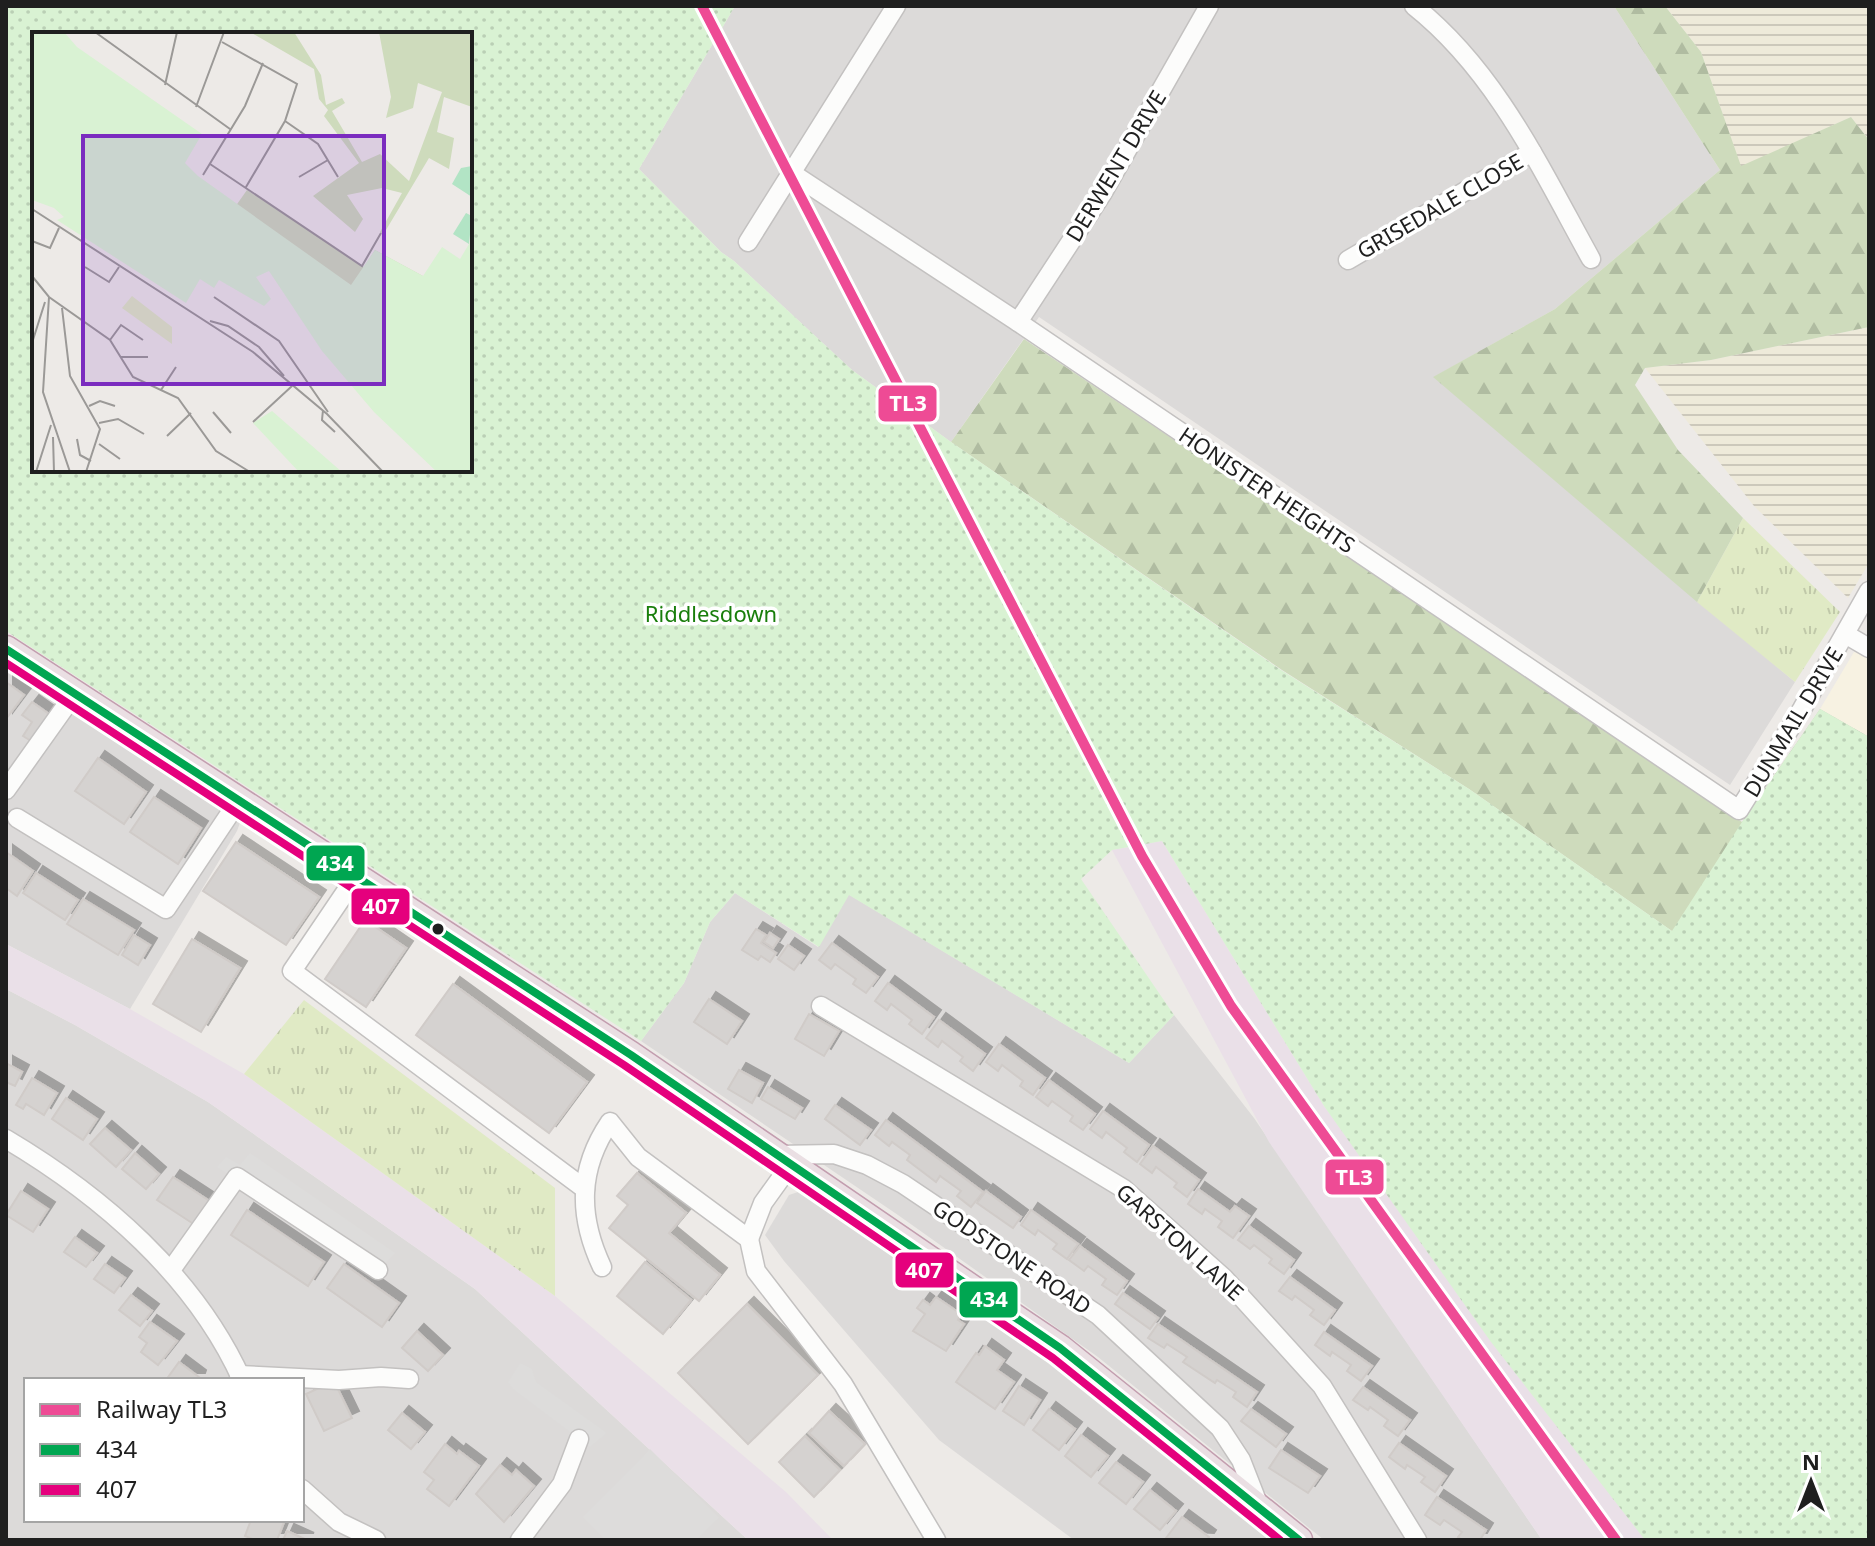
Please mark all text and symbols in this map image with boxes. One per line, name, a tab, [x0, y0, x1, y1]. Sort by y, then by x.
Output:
inset map	[32, 32, 472, 472]
street label: DERWENT DRIVE	[1058, 84, 1172, 247]
street label: GRISEDALE CLOSE	[1351, 145, 1528, 265]
line badge: TL3	[877, 384, 938, 423]
text: TL3	[889, 387, 927, 417]
street label: HONISTER HEIGHTS	[1174, 419, 1361, 559]
park label: Riddlesdown	[645, 598, 777, 628]
street label: DUNMAIL DRIVE	[1735, 641, 1849, 802]
line badge: 434	[305, 844, 366, 882]
text: 434	[316, 847, 354, 877]
line badge: 407	[350, 887, 411, 926]
text: 407	[362, 890, 400, 920]
unlabelled marker	[430, 921, 446, 937]
line badge: TL3	[1324, 1158, 1385, 1196]
text: TL3	[1335, 1161, 1373, 1191]
street label: GARSTON LANE	[1111, 1176, 1251, 1307]
street label: GODSTONE ROAD	[927, 1192, 1098, 1320]
line badge: 407	[894, 1251, 955, 1289]
text: 407	[905, 1254, 943, 1284]
line badge: 434	[958, 1280, 1019, 1319]
text: 434	[970, 1283, 1008, 1313]
legend	[24, 1378, 304, 1522]
text: Railway TL3	[96, 1392, 227, 1425]
text: 434	[96, 1432, 137, 1465]
north arrow	[1771, 1442, 1851, 1522]
text: N	[1802, 1446, 1820, 1476]
text: 407	[96, 1472, 137, 1505]

